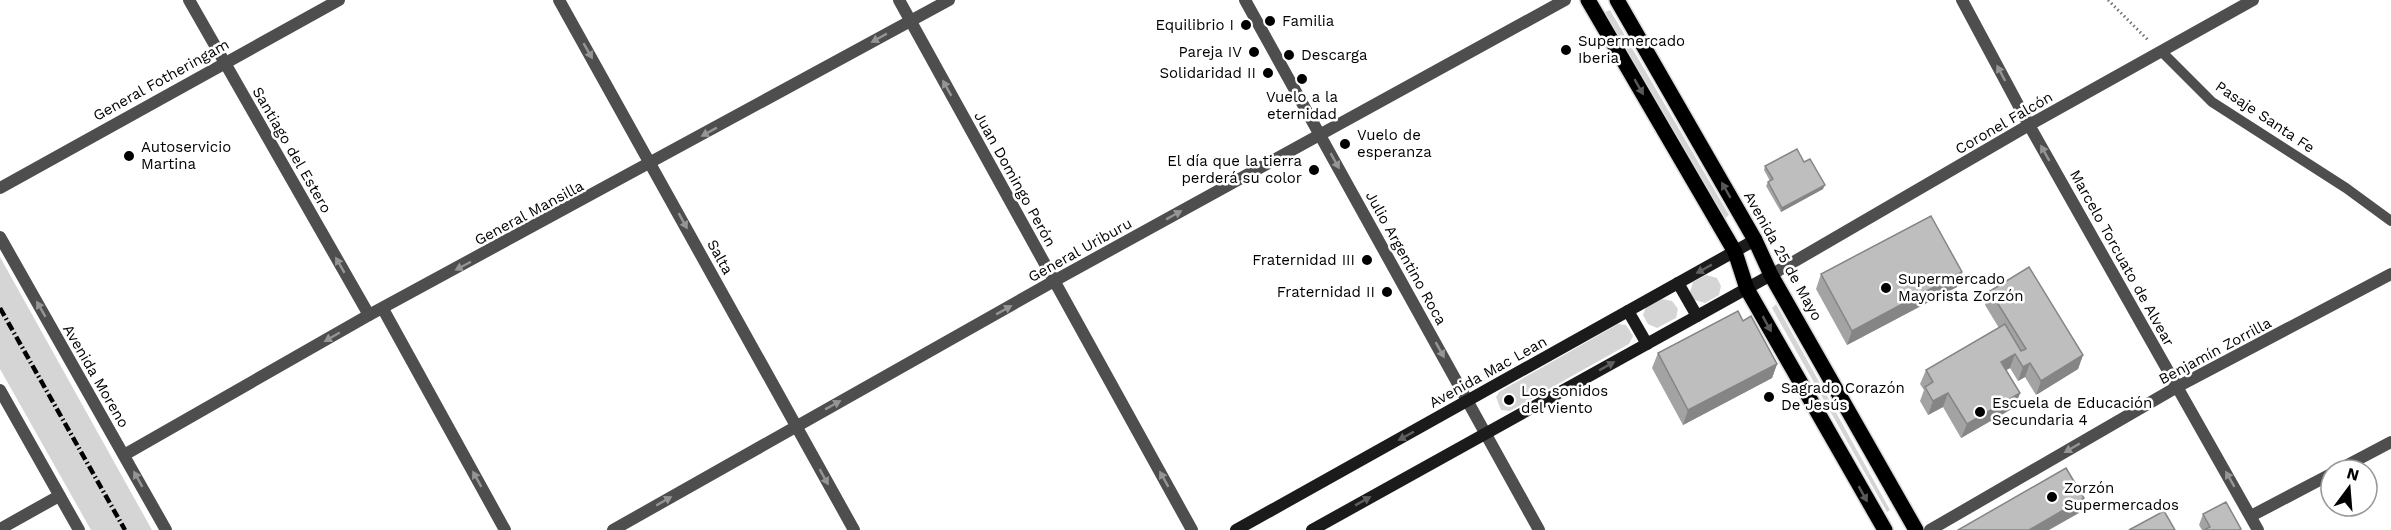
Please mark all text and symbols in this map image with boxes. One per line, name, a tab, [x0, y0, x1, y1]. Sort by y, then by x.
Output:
place label: Familia	[1282, 12, 1335, 30]
marker: Familia	[1263, 14, 1277, 28]
place label: Equilibrio I	[1155, 16, 1234, 34]
marker: Equilibrio I	[1239, 18, 1253, 32]
place label: Supermercado Iberia	[1578, 32, 1685, 67]
one-way arrow	[871, 33, 888, 43]
street label: General Fotheringam	[90, 35, 232, 125]
one-way arrow	[582, 43, 593, 59]
place label: Pareja IV	[1178, 43, 1242, 61]
marker: Supermercado Iberia	[1559, 43, 1573, 57]
marker: Pareja IV	[1247, 45, 1261, 59]
place label: Descarga	[1301, 46, 1368, 64]
marker: Descarga	[1282, 48, 1296, 62]
place label: Solidaridad II	[1160, 64, 1256, 82]
one-way arrow	[1996, 65, 2006, 82]
marker: Solidaridad II	[1261, 66, 1275, 80]
marker: Vuelo a la eternidad	[1295, 72, 1309, 86]
street label: Pasaje Santa Fe	[2212, 77, 2318, 157]
one-way arrow	[942, 79, 952, 96]
one-way arrow	[1634, 79, 1644, 96]
street label: Santiago del Estero	[249, 84, 335, 216]
place label: Vuelo a la eternidad	[1266, 88, 1339, 123]
street label: Coronel Falcón	[1952, 88, 2056, 158]
street label: Juan Domingo Perón	[970, 108, 1060, 250]
place label: Vuelo de esperanza	[1357, 126, 1432, 161]
one-way arrow	[700, 127, 717, 137]
marker: Vuelo de esperanza	[1338, 137, 1352, 151]
place label: Autoservicio Martina	[141, 138, 231, 173]
one-way arrow	[2040, 144, 2050, 161]
marker: Autoservicio Martina	[122, 149, 136, 163]
place label: El día que la tierra perderá su color	[1167, 152, 1303, 187]
one-way arrow	[1330, 153, 1340, 170]
marker: El día que la tierra perderá su color	[1307, 163, 1321, 177]
street label: Marcelo Torcuato de Alvear	[2066, 167, 2178, 349]
street label: General Mansilla	[471, 176, 587, 249]
one-way arrow	[1721, 181, 1731, 198]
street label: Julio Argentino Roca	[1362, 188, 1451, 329]
street label: Avenida 25 de Mayo	[1740, 188, 1826, 324]
one-way arrow	[1166, 210, 1183, 220]
one-way arrow	[678, 213, 688, 230]
street label: General Uriburu	[1025, 214, 1135, 286]
street label: Salta	[703, 236, 737, 278]
place label: Fraternidad III	[1252, 251, 1355, 269]
marker: Fraternidad III	[1360, 253, 1374, 267]
one-way arrow	[336, 256, 346, 273]
one-way arrow	[455, 261, 472, 271]
one-way arrow	[1695, 264, 1712, 274]
place label: Supermercado Mayorista Zorzón	[1898, 270, 2023, 305]
marker: Supermercado Mayorista Zorzón	[1879, 281, 1893, 295]
place label: Fraternidad II	[1277, 283, 1375, 301]
marker: Fraternidad II	[1380, 285, 1394, 299]
one-way arrow	[36, 301, 46, 318]
one-way arrow	[995, 305, 1012, 315]
street label: Benjamín Zorrilla	[2156, 314, 2275, 388]
one-way arrow	[1762, 316, 1772, 333]
street label: Avenida Moreno	[59, 321, 133, 431]
one-way arrow	[323, 332, 340, 342]
street label: Avenida Mac Lean	[1426, 332, 1550, 412]
one-way arrow	[1435, 342, 1445, 359]
one-way arrow	[1599, 361, 1616, 371]
place label: Sagrado Corazón De Jesús	[1781, 379, 1905, 414]
place label: Los sonidos del viento	[1521, 382, 1608, 417]
marker: Sagrado Corazón De Jesús	[1762, 390, 1776, 404]
marker: Los sonidos del viento	[1502, 393, 1516, 407]
place label: Escuela de Educación Secundaria 4	[1992, 394, 2152, 429]
one-way arrow	[825, 400, 842, 410]
marker: Escuela de Educación Secundaria 4	[1973, 405, 1987, 419]
one-way arrow	[1397, 430, 1414, 440]
one-way arrow	[2063, 443, 2080, 453]
north arrow	[2319, 458, 2379, 518]
text: N	[2345, 463, 2361, 485]
one-way arrow	[819, 468, 829, 485]
one-way arrow	[472, 470, 482, 487]
one-way arrow	[1159, 470, 1169, 487]
one-way arrow	[132, 471, 143, 487]
one-way arrow	[2224, 471, 2235, 487]
place label: Zorzón Supermercados	[2064, 479, 2179, 514]
one-way arrow	[1858, 486, 1868, 503]
marker: Zorzón Supermercados	[2045, 490, 2059, 504]
one-way arrow	[656, 496, 673, 506]
one-way arrow	[1355, 497, 1372, 507]

